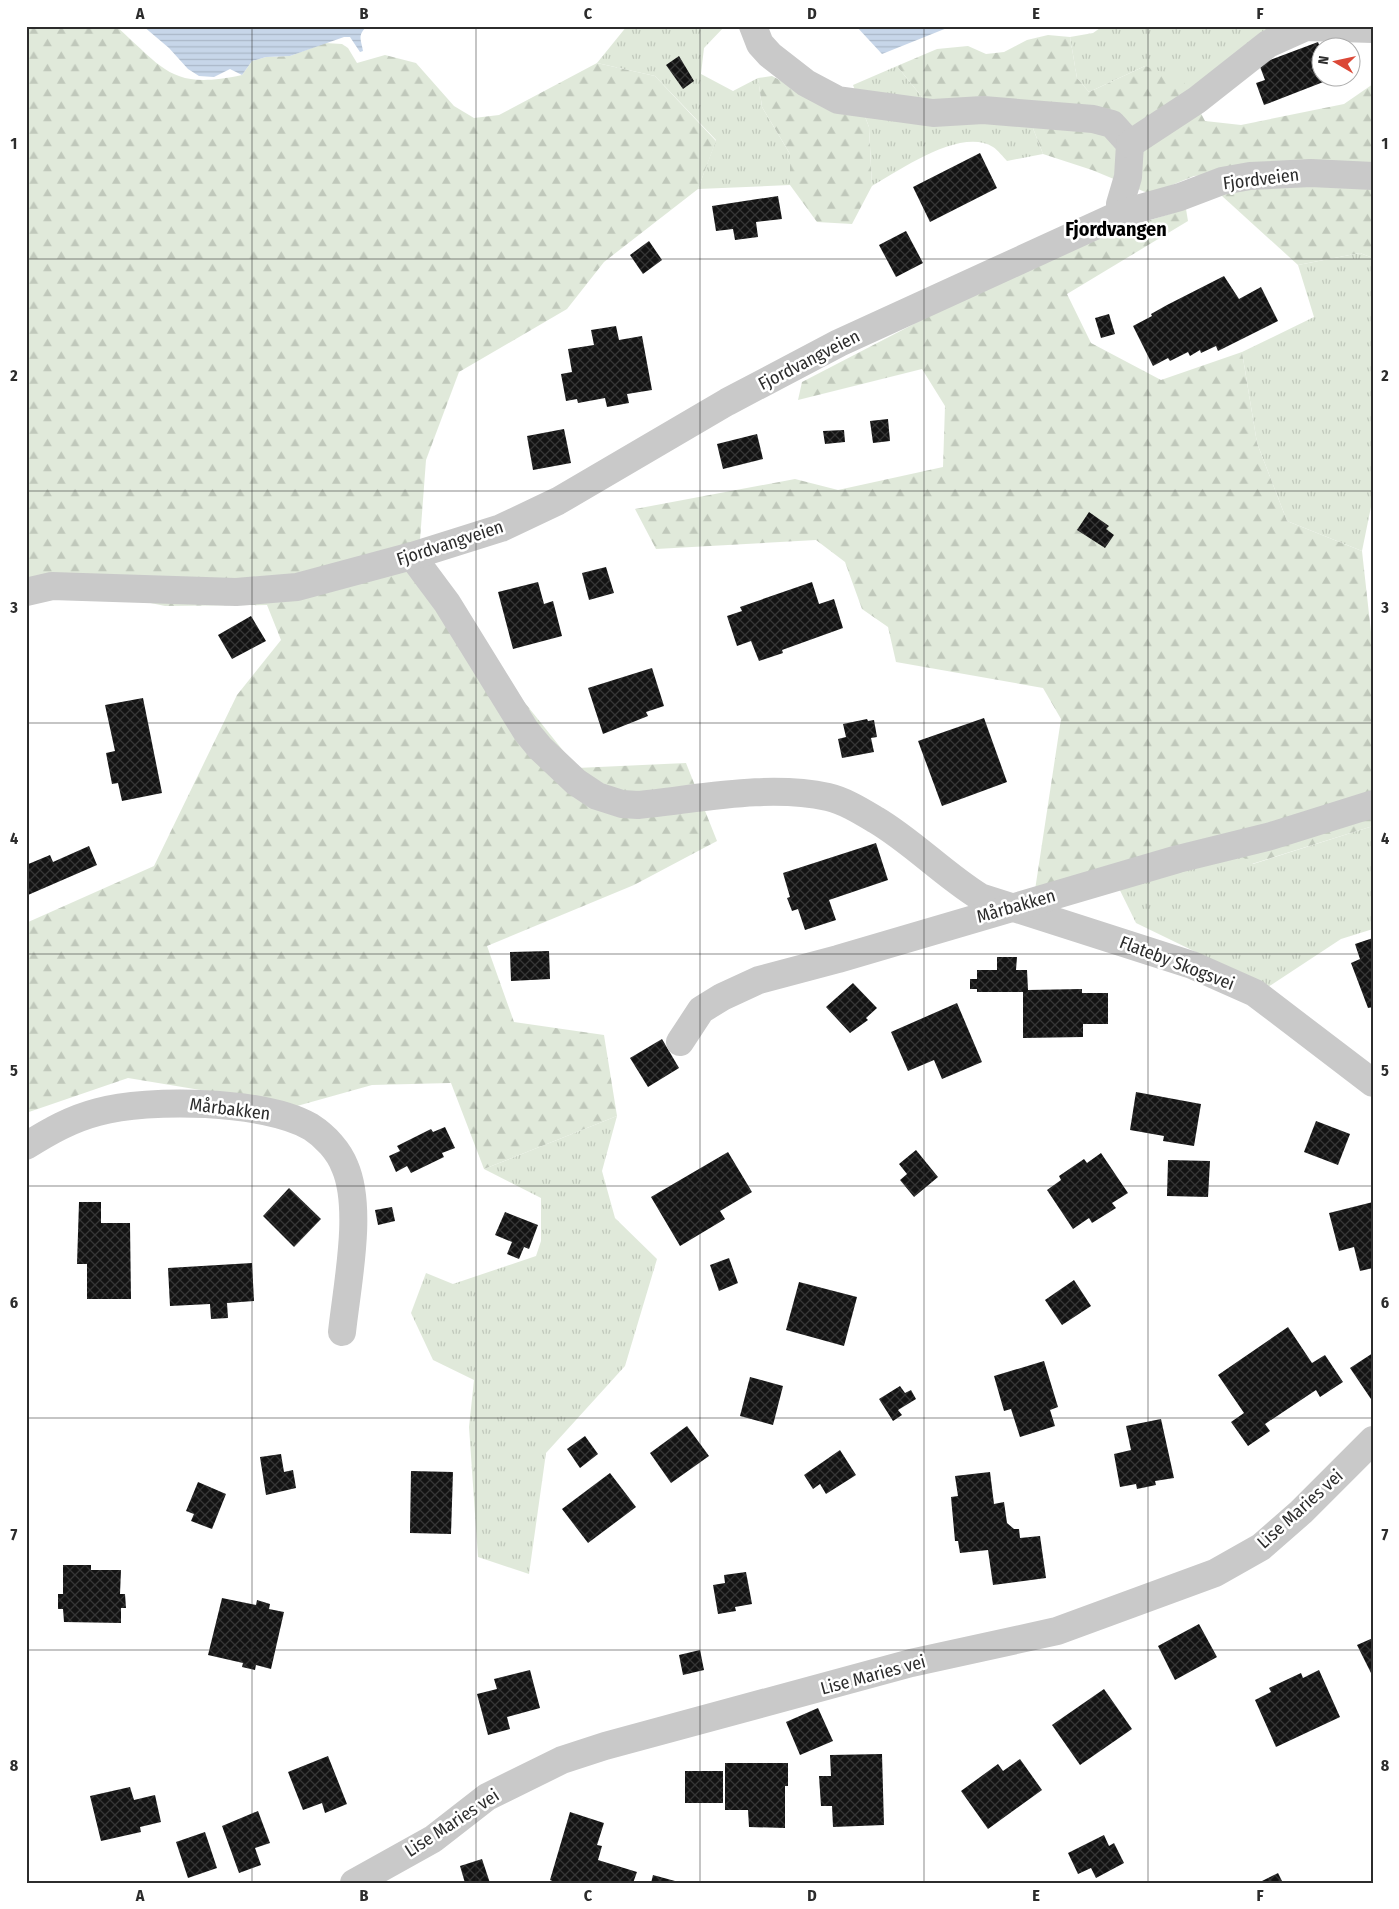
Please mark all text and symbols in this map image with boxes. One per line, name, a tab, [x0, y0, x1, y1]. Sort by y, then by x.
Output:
text: A	[135, 4, 145, 23]
text: B	[360, 4, 369, 23]
text: C	[584, 4, 593, 23]
text: D	[807, 4, 817, 23]
text: E	[1032, 4, 1040, 23]
text: F	[1256, 4, 1264, 23]
north arrow	[1312, 38, 1362, 88]
text: N	[1315, 55, 1333, 66]
text: 1	[11, 134, 17, 153]
text: 1	[1382, 134, 1388, 153]
street label: Fjordveien	[1222, 163, 1300, 195]
district label: Fjordvangen	[1065, 217, 1167, 241]
street label: Fjordvangveien	[755, 325, 863, 395]
text: 2	[9, 366, 18, 385]
text: 2	[1380, 366, 1389, 385]
street label: Fjordvangveien	[394, 515, 506, 571]
text: 3	[9, 598, 18, 617]
text: 3	[1380, 598, 1389, 617]
text: 4	[10, 829, 18, 848]
text: 4	[1381, 829, 1389, 848]
street label: Mårbakken	[974, 884, 1058, 928]
street label: Flateby Skogsvei	[1116, 931, 1238, 995]
text: 5	[10, 1061, 18, 1080]
text: 5	[1381, 1061, 1389, 1080]
street label: Mårbakken	[188, 1093, 272, 1125]
text: 6	[10, 1293, 18, 1312]
text: 6	[1381, 1293, 1389, 1312]
street label: Lise Maries vei	[1253, 1465, 1347, 1553]
text: 7	[11, 1525, 18, 1544]
text: 7	[1382, 1525, 1389, 1544]
street label: Lise Maries vei	[818, 1650, 928, 1700]
text: 8	[10, 1756, 19, 1775]
text: 8	[1381, 1756, 1390, 1775]
street label: Lise Maries vei	[401, 1784, 503, 1862]
text: A	[135, 1886, 145, 1905]
text: B	[360, 1886, 369, 1905]
text: C	[584, 1886, 593, 1905]
text: D	[807, 1886, 817, 1905]
text: E	[1032, 1886, 1040, 1905]
text: F	[1256, 1886, 1264, 1905]

